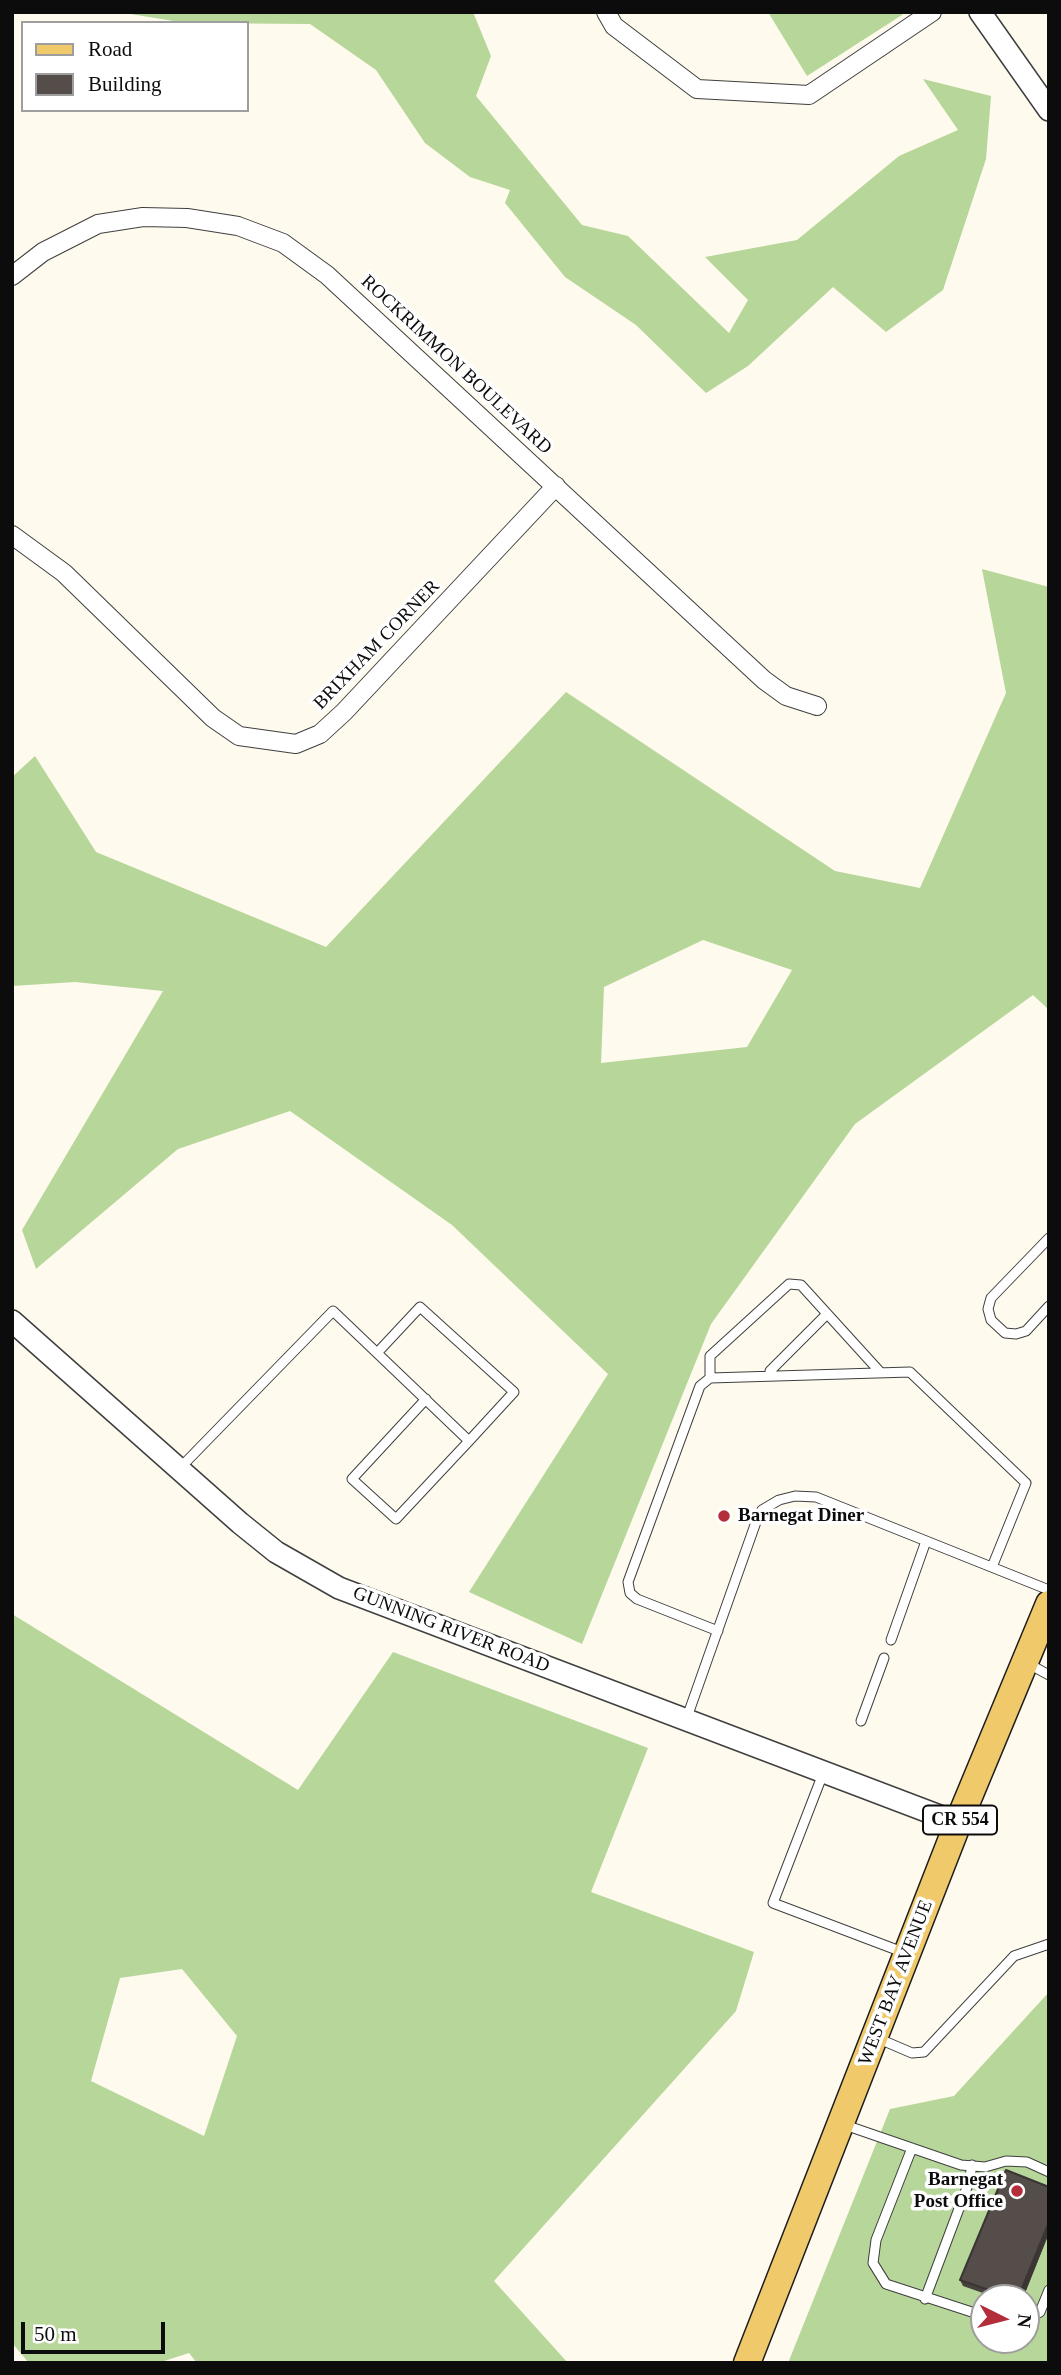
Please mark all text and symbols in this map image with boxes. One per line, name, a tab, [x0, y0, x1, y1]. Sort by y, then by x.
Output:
legend	[21, 21, 248, 112]
text: Road	[88, 37, 132, 61]
text: Building	[88, 72, 162, 96]
street label: ROCKRIMMON BOULEVARD	[356, 271, 556, 459]
street label: BRIXHAM CORNER	[309, 575, 445, 715]
place label: Barnegat Diner	[738, 1505, 864, 1527]
marker: Barnegat Diner	[716, 1508, 732, 1524]
street label: GUNNING RIVER ROAD	[349, 1582, 553, 1678]
road number: CR 554	[923, 1806, 997, 1834]
street label: WEST BAY AVENUE	[854, 1897, 938, 2069]
place label: Barnegat Post Office	[914, 2169, 1003, 2213]
marker: Barnegat Post Office	[1009, 2183, 1025, 2199]
north arrow	[970, 2284, 1040, 2354]
scale bar	[24, 2308, 168, 2352]
text: N	[1013, 2313, 1036, 2329]
text: 50 m	[34, 2322, 77, 2346]

